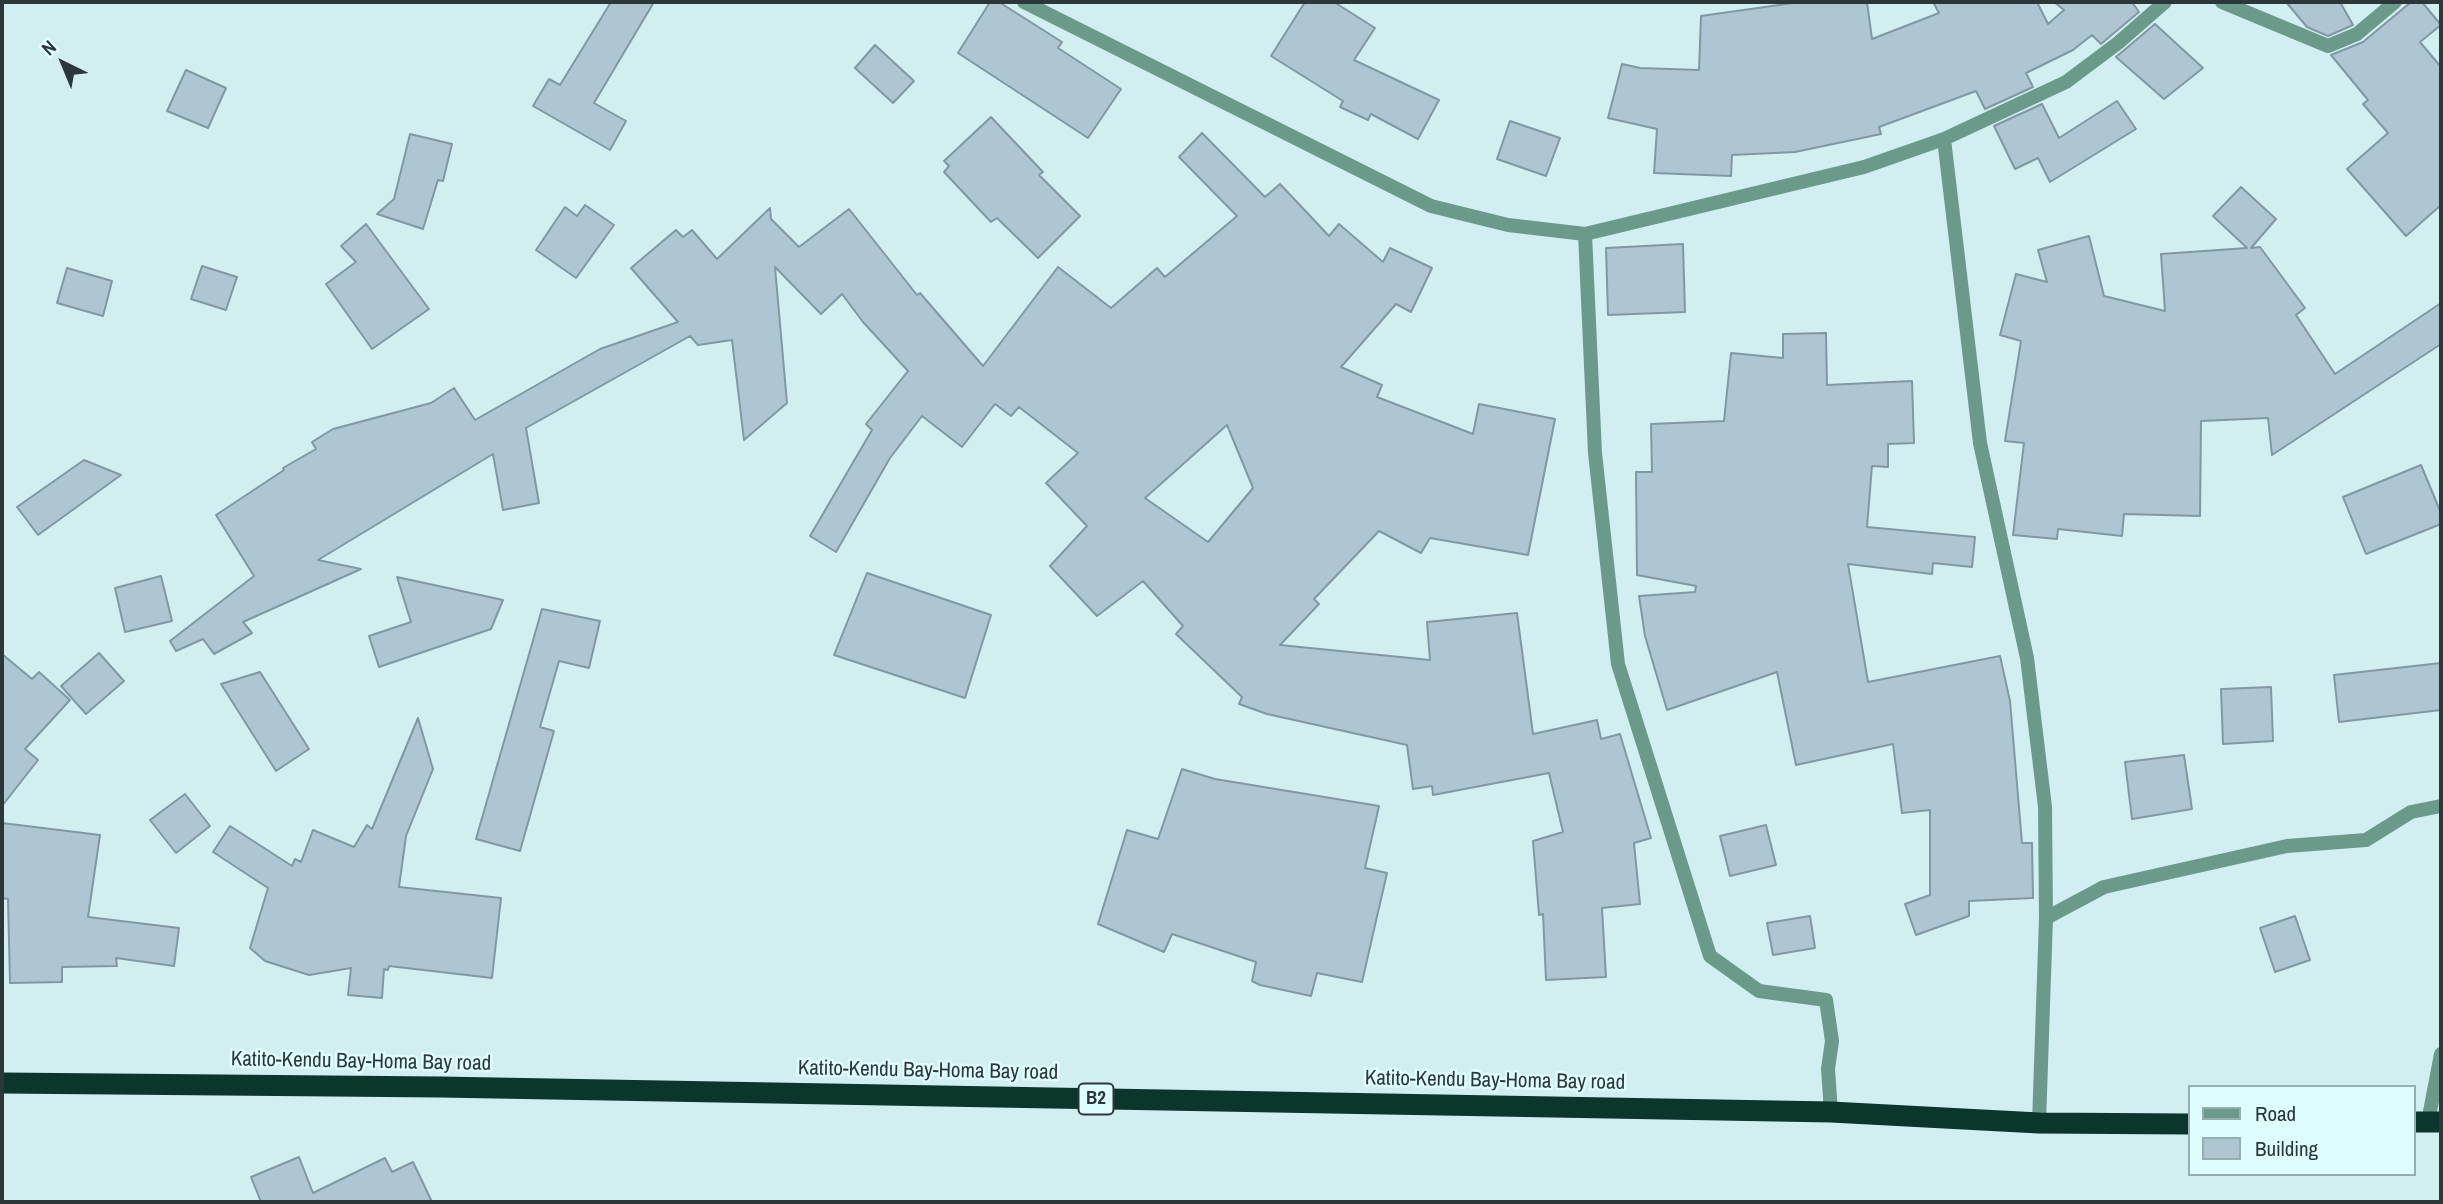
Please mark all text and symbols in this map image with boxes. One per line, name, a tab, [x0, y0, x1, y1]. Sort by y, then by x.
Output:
north arrow	[28, 28, 98, 98]
text: N	[36, 34, 62, 61]
street label: Katito-Kendu Bay-Homa Bay road	[231, 1047, 491, 1077]
street label: Katito-Kendu Bay-Homa Bay road	[798, 1056, 1058, 1086]
street label: Katito-Kendu Bay-Homa Bay road	[1365, 1066, 1625, 1096]
road number: B2	[1078, 1084, 1114, 1114]
legend	[2188, 1085, 2415, 1176]
text: Road	[2255, 1099, 2296, 1128]
text: Building	[2255, 1134, 2318, 1163]

